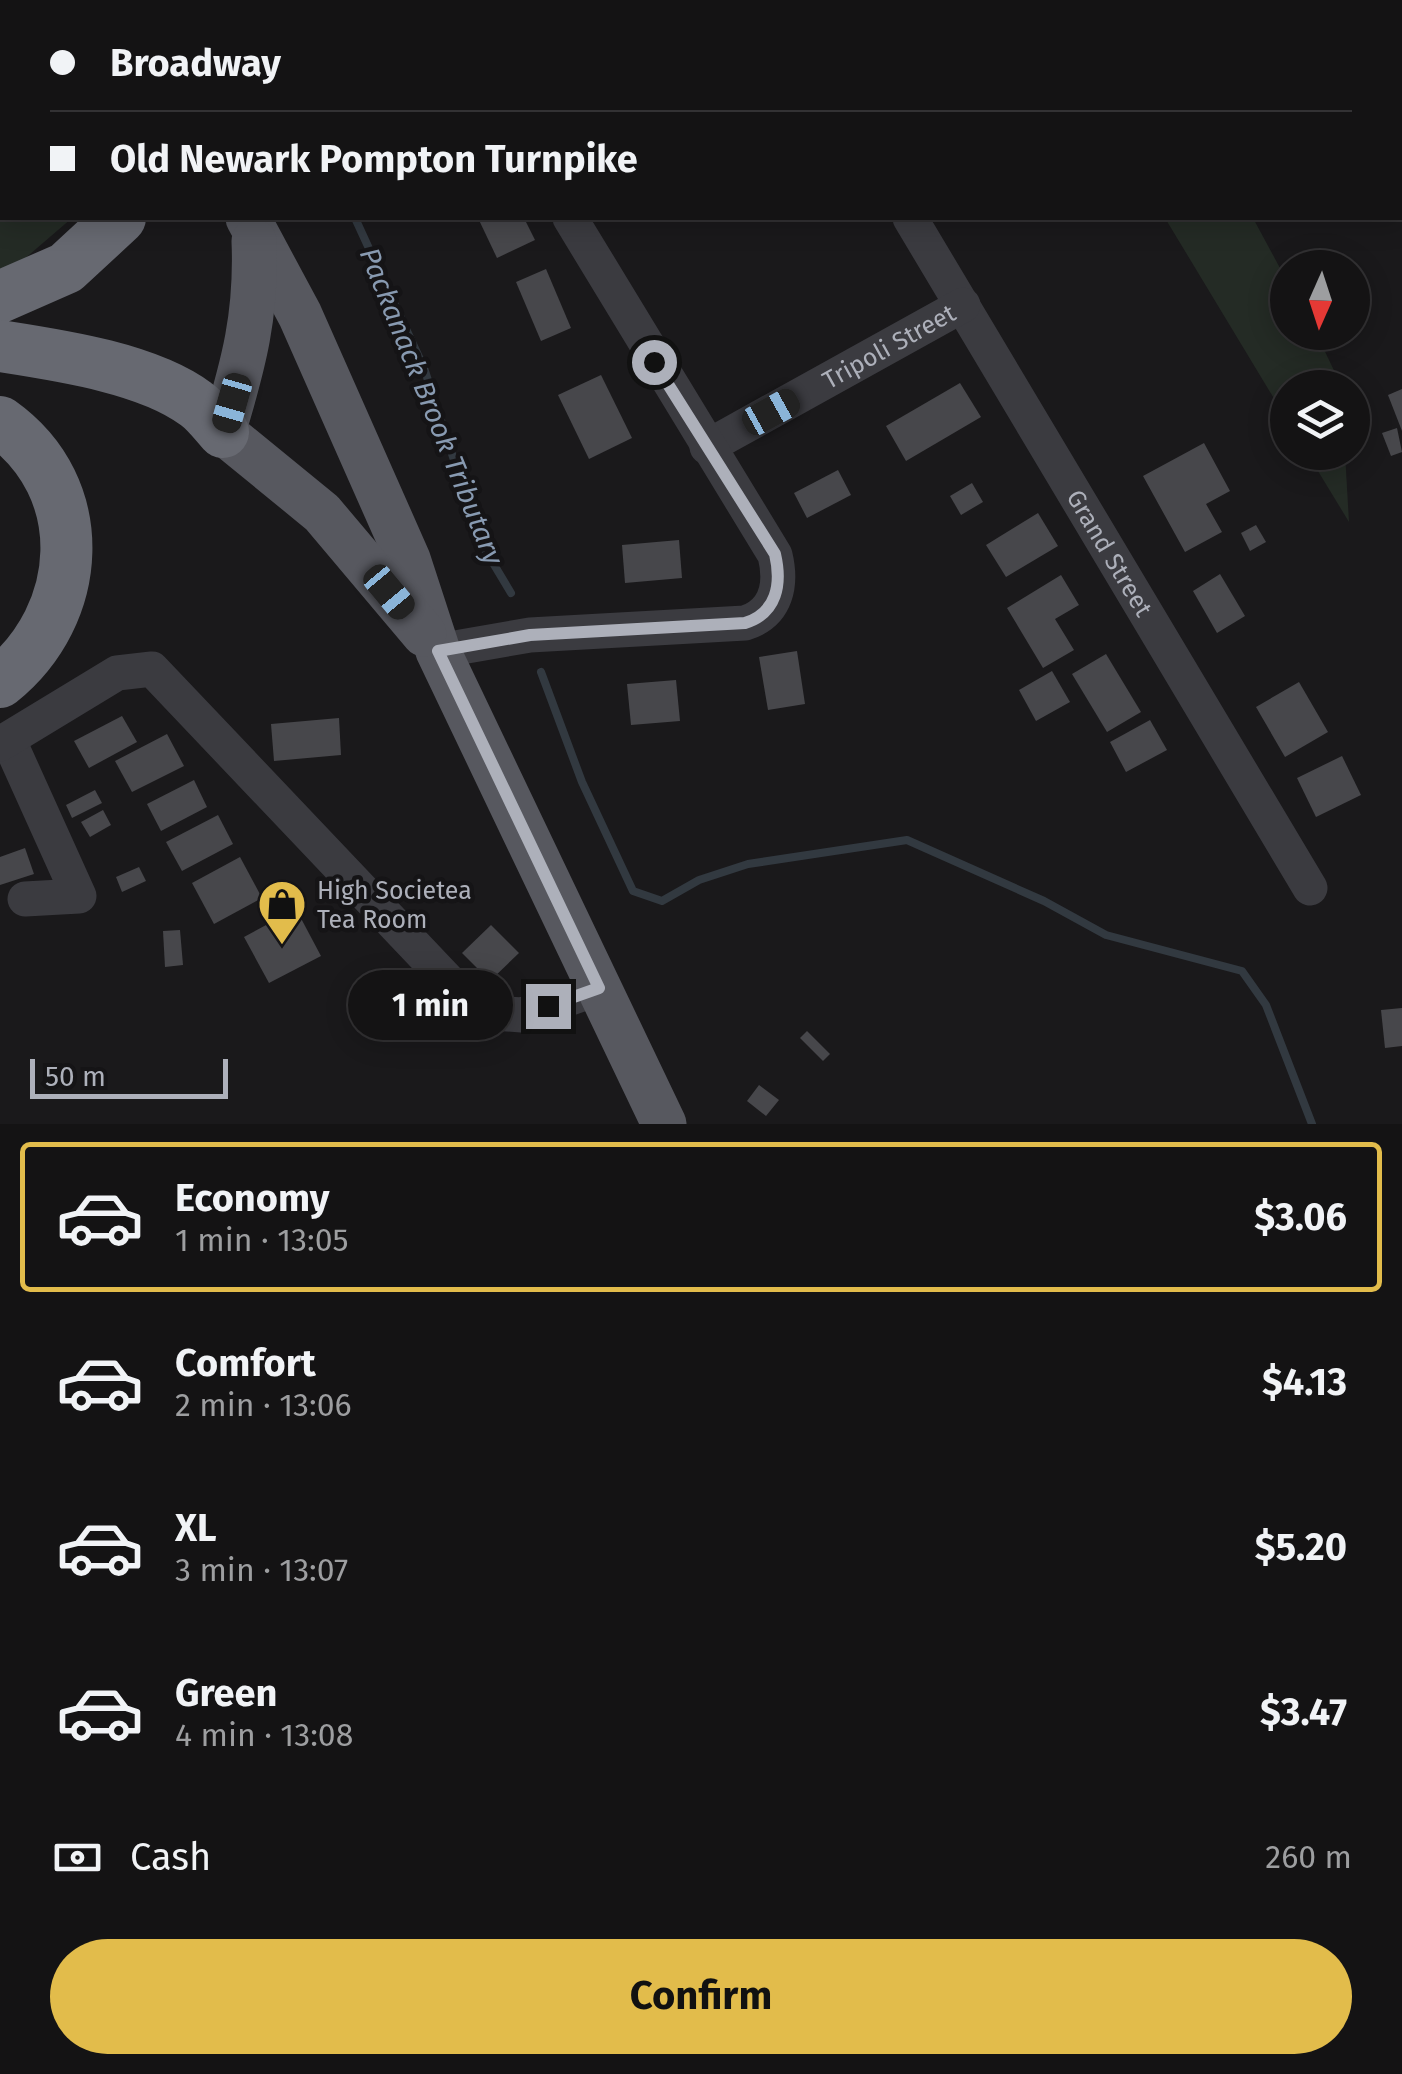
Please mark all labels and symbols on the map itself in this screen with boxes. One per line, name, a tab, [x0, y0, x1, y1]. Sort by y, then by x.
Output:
water label: Packanack Brook Tributary	[353, 243, 511, 571]
north arrow	[1270, 250, 1370, 350]
street label: Tripoli Street	[818, 298, 962, 396]
route start	[632, 340, 677, 385]
car	[209, 370, 255, 436]
car	[737, 384, 805, 440]
street label: Grand Street	[1060, 485, 1159, 623]
car	[358, 559, 420, 625]
place label: High Societea Tea Room	[317, 876, 472, 935]
shop icon: High Societea Tea Room	[256, 878, 308, 946]
callout: 1 min	[348, 971, 513, 1041]
route end	[526, 984, 571, 1029]
scale bar	[30, 1054, 228, 1098]

